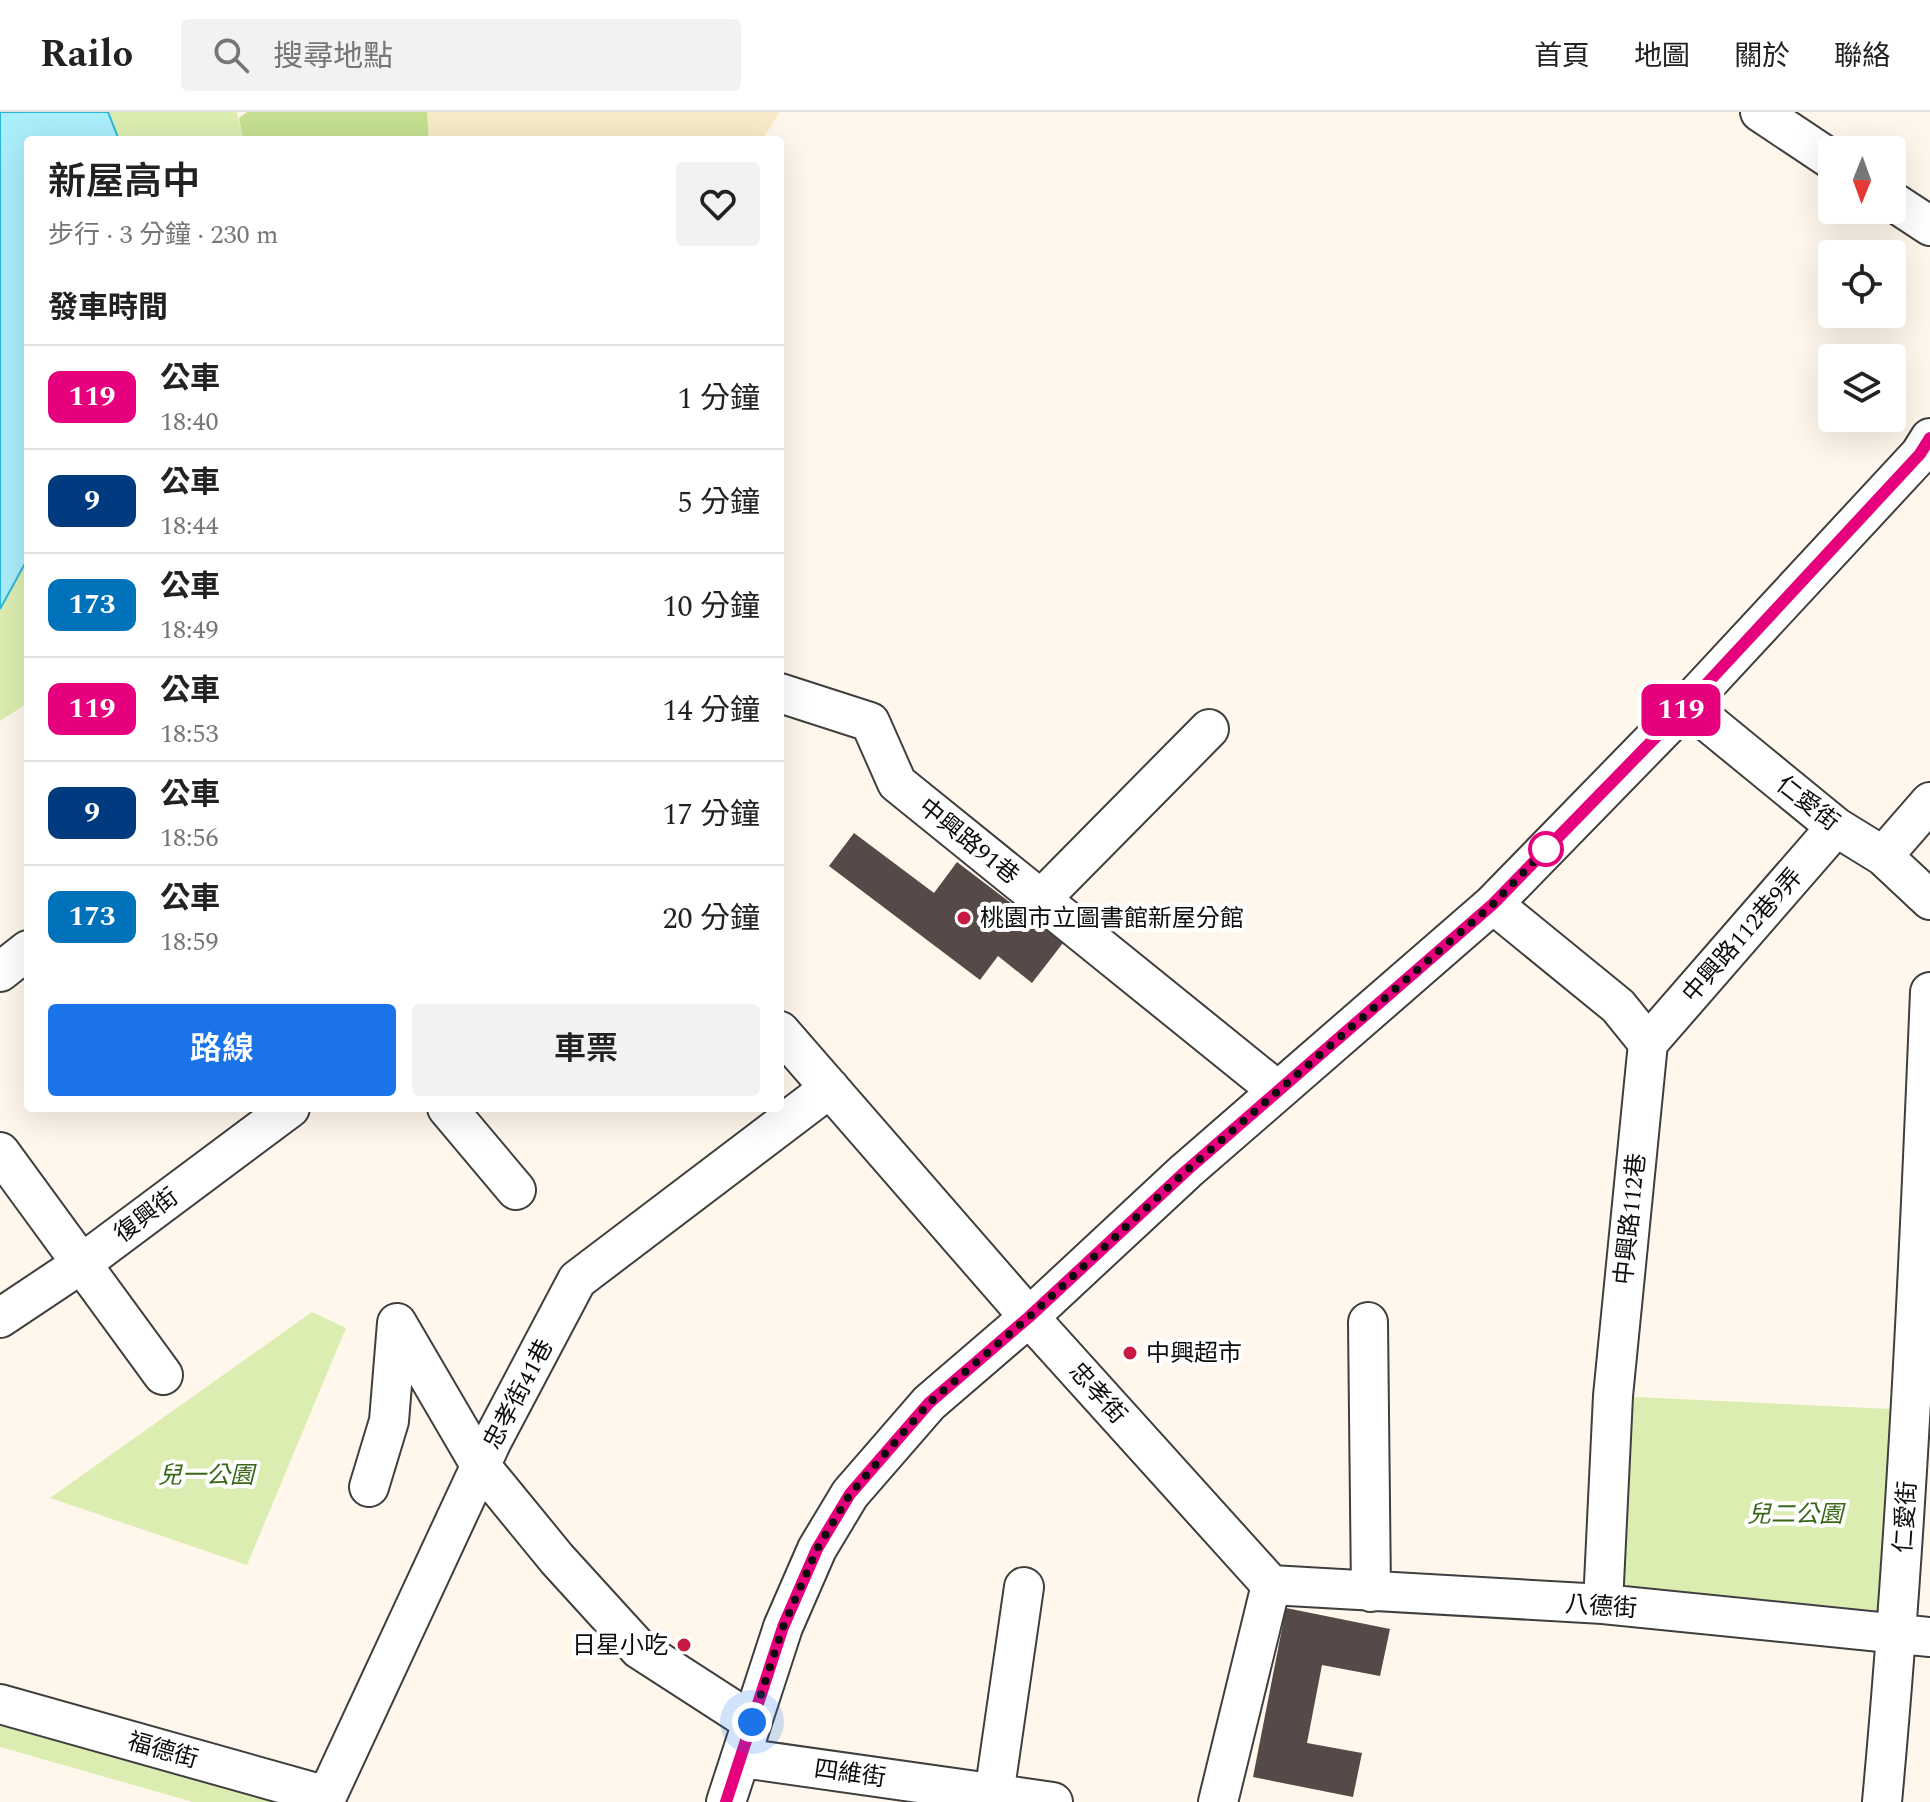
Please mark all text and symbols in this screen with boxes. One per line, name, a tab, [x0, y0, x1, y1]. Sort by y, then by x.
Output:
search box	[181, 19, 741, 91]
text: Railo	[40, 26, 133, 84]
icon: search	[209, 33, 253, 77]
text: 搜尋地點	[273, 34, 393, 80]
text: 首頁	[1534, 35, 1590, 78]
text: 地圖	[1634, 35, 1690, 78]
text: 關於	[1734, 35, 1790, 78]
text: 聯絡	[1834, 35, 1890, 78]
north arrow	[1818, 136, 1906, 224]
map controls	[1818, 136, 1906, 432]
text: 新屋高中	[48, 154, 200, 212]
button: heart	[676, 162, 760, 246]
text: 步行 · 3 分鐘 · 230 m	[48, 215, 278, 255]
button: locate	[1818, 240, 1906, 328]
text: 發車時間	[48, 285, 168, 331]
button: layers	[1818, 344, 1906, 432]
text: 公車	[160, 356, 220, 402]
text: 119	[68, 375, 116, 418]
text: 1 分鐘	[678, 376, 760, 422]
text: 18:40	[160, 402, 219, 442]
text: 公車	[160, 460, 220, 506]
text: 9	[84, 479, 100, 522]
text: 5 分鐘	[678, 480, 760, 526]
text: 18:44	[160, 506, 219, 546]
text: 公車	[160, 564, 220, 610]
text: 173	[68, 583, 116, 626]
text: 10 分鐘	[663, 584, 760, 630]
text: 18:49	[160, 610, 219, 650]
text: 公車	[160, 668, 220, 714]
line badge: 119	[1635, 684, 1727, 736]
text: 119	[68, 687, 116, 730]
text: 14 分鐘	[663, 688, 760, 734]
text: 119	[1657, 688, 1705, 731]
text: 18:53	[160, 714, 219, 754]
street label: 仁愛街	[1768, 767, 1847, 840]
text: 公車	[160, 772, 220, 818]
street label: 中興路91巷	[910, 790, 1026, 894]
text: 9	[84, 791, 100, 834]
text: 17 分鐘	[663, 792, 760, 838]
text: 18:56	[160, 818, 219, 858]
unlabelled marker	[1529, 832, 1563, 866]
street label: 中興路112巷9弄	[1674, 860, 1811, 1011]
text: 公車	[160, 876, 220, 922]
text: 173	[68, 895, 116, 938]
text: 20 分鐘	[663, 896, 760, 942]
place label: 桃園市立圖書館新屋分館	[980, 901, 1244, 937]
marker: 桃園市立圖書館新屋分館	[955, 909, 973, 927]
text: 18:59	[160, 922, 219, 962]
button: 路線	[48, 1004, 396, 1096]
button: 車票	[412, 1004, 760, 1096]
street label: 中興路112巷	[1606, 1152, 1656, 1287]
street label: 復興街	[107, 1180, 186, 1252]
street label: 忠孝街41巷	[475, 1333, 563, 1456]
place label: 中興超市	[1146, 1336, 1242, 1372]
marker: 中興超市	[1121, 1344, 1139, 1362]
street label: 忠孝街	[1060, 1355, 1135, 1432]
park label: 兒一公園	[158, 1458, 257, 1494]
street label: 仁愛街	[1886, 1480, 1926, 1554]
park label: 兒二公園	[1747, 1497, 1846, 1533]
street label: 八德街	[1564, 1587, 1638, 1627]
place label: 日星小吃	[572, 1628, 668, 1664]
marker: 日星小吃	[675, 1636, 693, 1654]
your location	[732, 1702, 772, 1742]
street label: 福德街	[123, 1724, 202, 1778]
street label: 四維街	[812, 1751, 888, 1797]

